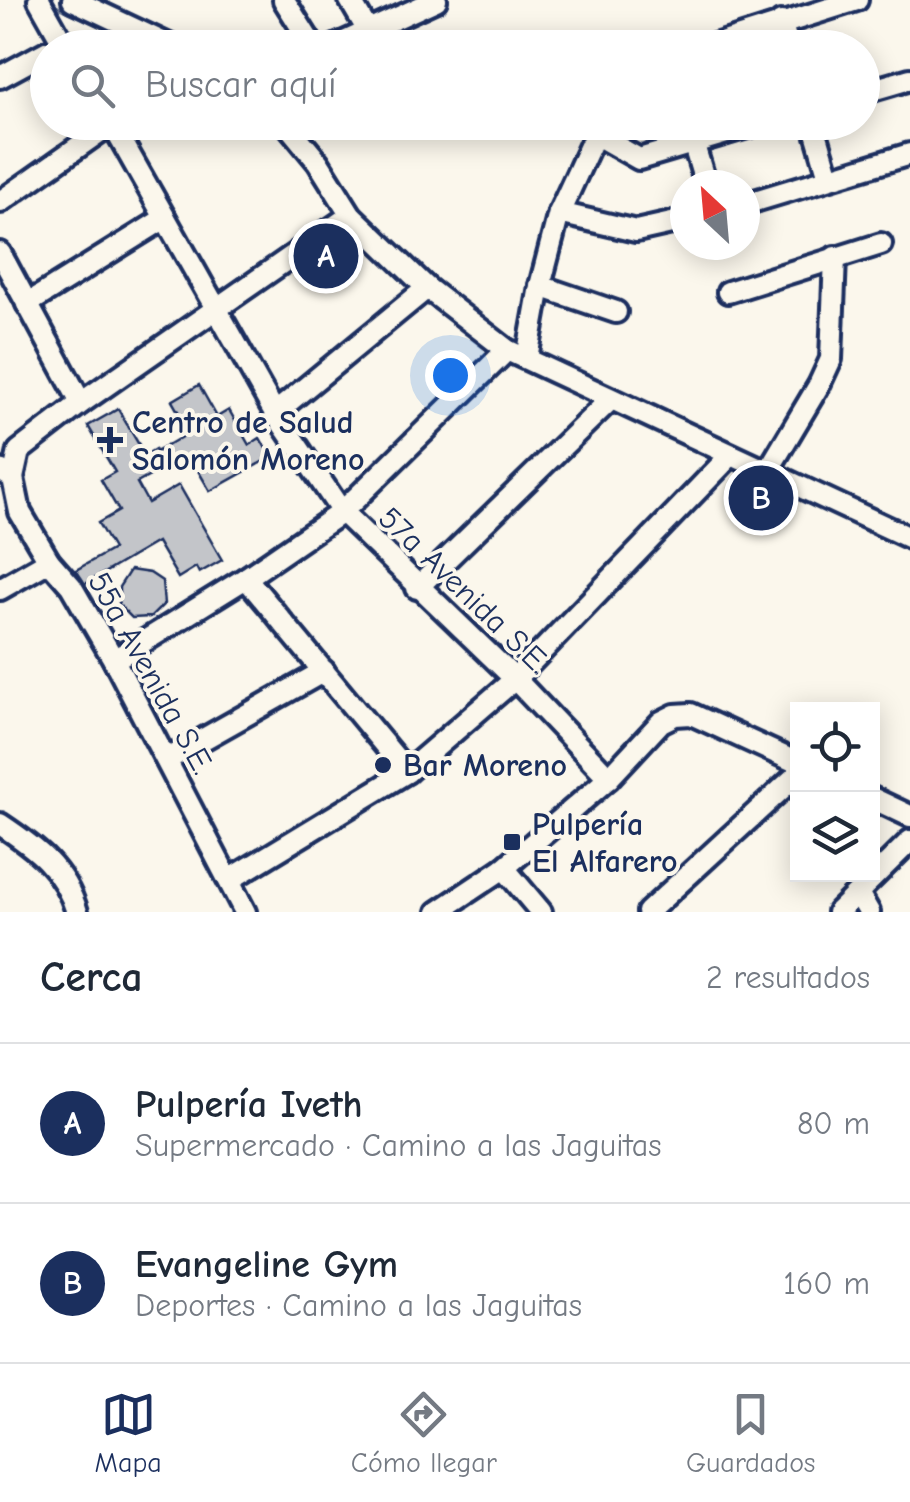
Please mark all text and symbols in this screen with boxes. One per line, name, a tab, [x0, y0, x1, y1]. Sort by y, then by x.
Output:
search box	[30, 30, 880, 140]
icon: search	[65, 58, 120, 113]
text: Buscar aquí	[145, 63, 337, 107]
north arrow	[670, 170, 760, 260]
pin: A	[294, 218, 358, 294]
your location	[425, 350, 476, 401]
place label: Centro de Salud Salomón Moreno	[132, 404, 365, 478]
marker: Centro de Salud Salomón Moreno	[97, 427, 123, 453]
pin: B	[728, 460, 794, 536]
street label: 57a Avenida S.E.	[371, 499, 557, 681]
street label: 55a Avenida S.E.	[80, 566, 222, 780]
map controls	[790, 702, 880, 882]
button: locate	[790, 702, 880, 792]
place label: Bar Moreno	[403, 747, 567, 784]
marker: Bar Moreno	[372, 754, 394, 776]
button: layers	[790, 792, 880, 882]
place label: Pulpería El Alfarero	[532, 806, 678, 880]
marker: Pulpería El Alfarero	[501, 831, 523, 853]
text: Cerca	[40, 953, 143, 1002]
text: 2 resultados	[706, 959, 870, 996]
text: Pulpería Iveth	[135, 1083, 363, 1127]
text: A	[64, 1105, 81, 1142]
text: 80 m	[797, 1105, 870, 1142]
text: Supermercado · Camino a las Jaguitas	[135, 1127, 662, 1164]
text: Evangeline Gym	[135, 1243, 398, 1287]
text: B	[63, 1265, 82, 1302]
text: 160 m	[783, 1265, 870, 1302]
text: Deportes · Camino a las Jaguitas	[135, 1287, 582, 1324]
tab: Mapa	[95, 1387, 162, 1479]
tab: Cómo llegar	[351, 1387, 497, 1479]
tab: Guardados	[686, 1387, 815, 1479]

